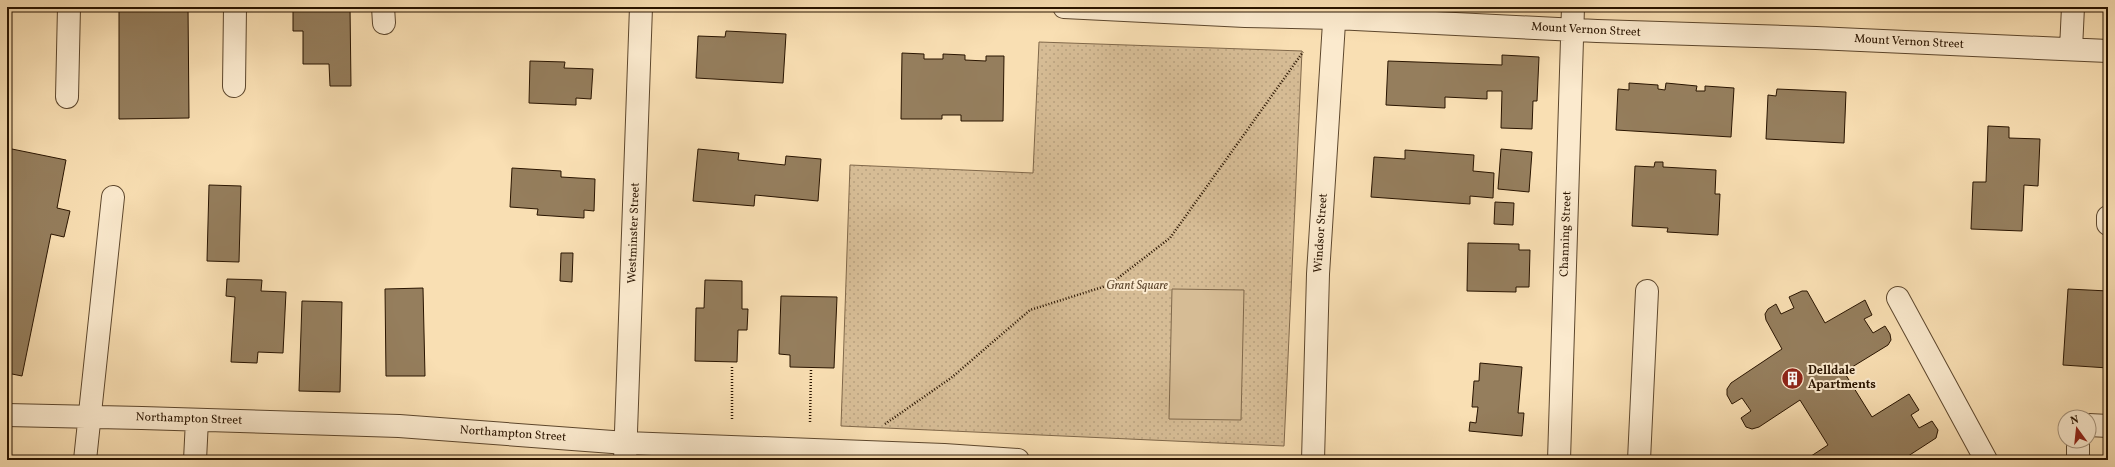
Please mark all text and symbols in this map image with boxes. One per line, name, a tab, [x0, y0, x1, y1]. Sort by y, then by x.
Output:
street label: Mount Vernon Street	[1531, 19, 1641, 41]
street label: Mount Vernon Street	[1854, 31, 1964, 53]
street label: Westminster Street	[624, 182, 644, 284]
street label: Channing Street	[1557, 191, 1575, 277]
street label: Windsor Street	[1310, 193, 1332, 273]
park label: Grant Square	[1106, 278, 1168, 294]
place label: Delldale Apartments	[1808, 363, 1876, 393]
building icon: Delldale Apartments	[1780, 365, 1806, 391]
street label: Northampton Street	[135, 409, 243, 429]
north arrow	[2057, 409, 2097, 449]
text: N	[2069, 413, 2081, 429]
street label: Northampton Street	[459, 422, 567, 446]

